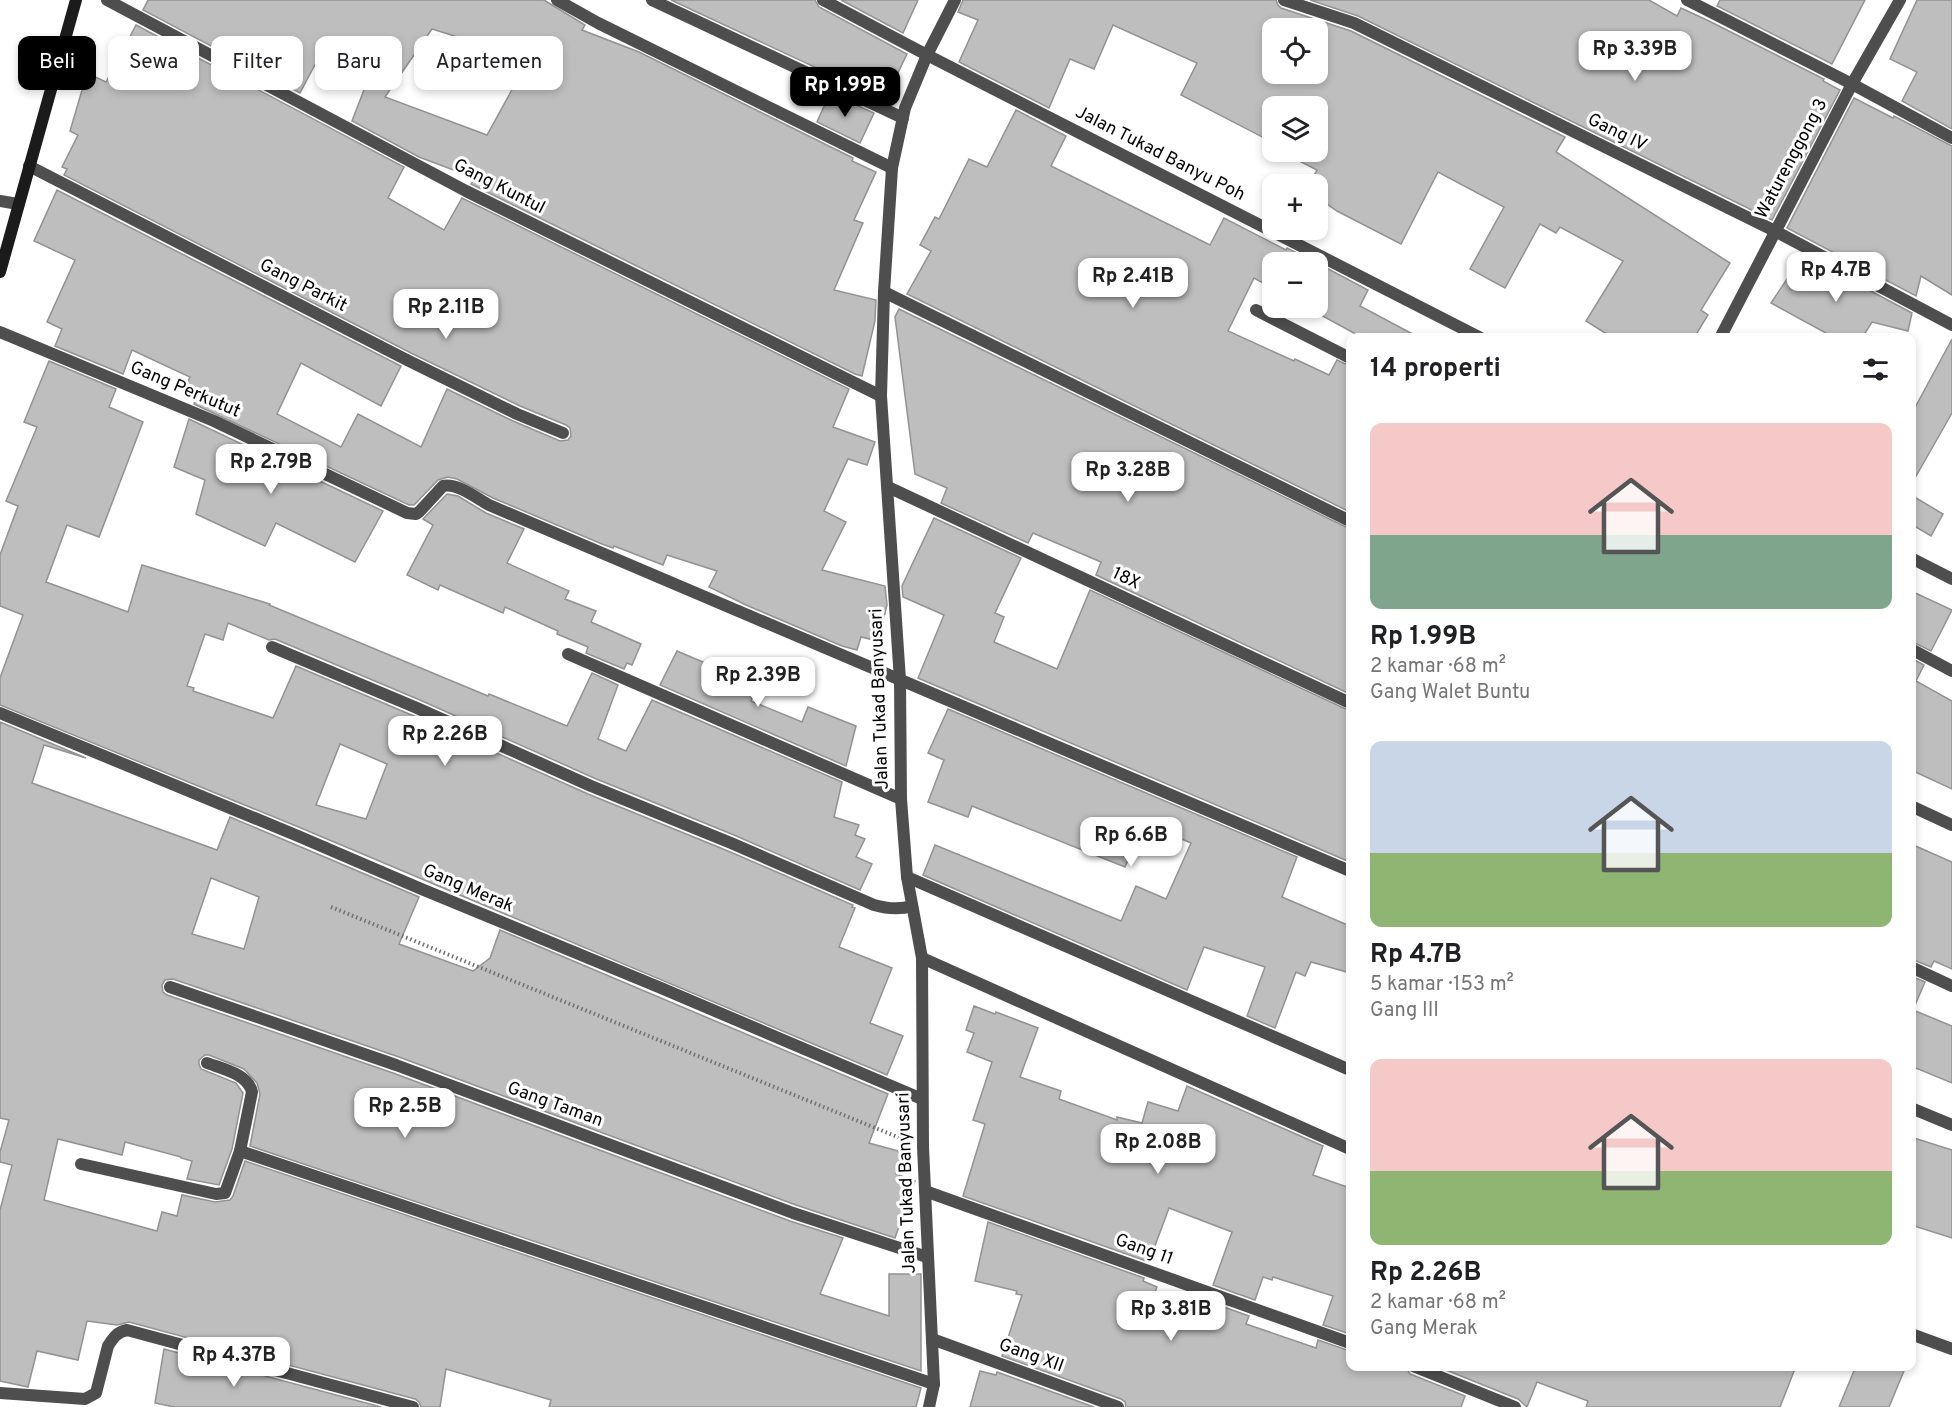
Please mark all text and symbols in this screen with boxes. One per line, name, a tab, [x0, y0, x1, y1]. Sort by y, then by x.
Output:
map controls	[1262, 18, 1328, 318]
button: locate	[1262, 18, 1328, 84]
pin: Rp 3.39B	[1573, 31, 1697, 82]
chip: Beli	[18, 36, 96, 90]
chip: Sewa	[108, 36, 199, 90]
chip: Filter	[211, 36, 303, 90]
chip: Baru	[315, 36, 402, 90]
chip: Apartemen	[414, 36, 563, 90]
text: Rp 3.39B	[1593, 37, 1677, 63]
pin: Rp 1.99B	[783, 67, 907, 118]
text: Rp 1.99B	[804, 73, 886, 99]
street label: Waturenggong 3	[1751, 95, 1833, 223]
button: layers	[1262, 96, 1328, 162]
street label: Jalan Tukad Banyu Poh	[1071, 101, 1249, 207]
street label: Gang IV	[1583, 109, 1651, 157]
street label: Gang Kuntul	[449, 154, 549, 220]
button: +	[1262, 174, 1328, 240]
button: −	[1262, 252, 1328, 318]
pin: Rp 4.7B	[1781, 252, 1891, 303]
street label: Gang Parkit	[255, 254, 351, 318]
pin: Rp 2.41B	[1071, 258, 1195, 309]
text: Rp 4.7B	[1801, 258, 1871, 284]
text: Rp 2.41B	[1092, 264, 1174, 290]
pin: Rp 2.11B	[384, 289, 508, 340]
text: Rp 2.11B	[407, 295, 485, 321]
text: 14 properti	[1370, 353, 1501, 386]
icon: filters	[1859, 353, 1892, 386]
street label: Gang Perkutut	[126, 356, 244, 424]
pin: Rp 2.79B	[209, 444, 333, 495]
text: Rp 2.79B	[230, 450, 312, 476]
pin: Rp 3.28B	[1066, 452, 1190, 503]
text: Rp 3.28B	[1085, 458, 1171, 484]
icon: home	[1577, 462, 1685, 570]
street label: 18X	[1108, 563, 1144, 595]
street label: Jalan Tukad Banyusari	[865, 608, 895, 790]
text: Rp 1.99B	[1370, 621, 1476, 654]
text: 2 kamar · 68 m²	[1370, 654, 1506, 680]
pin: Rp 2.39B	[696, 657, 820, 708]
text: Rp 2.39B	[715, 663, 801, 689]
text: Gang Walet Buntu	[1370, 680, 1530, 706]
pin: Rp 2.26B	[383, 716, 507, 767]
text: Rp 2.26B	[402, 722, 488, 748]
icon: home	[1577, 780, 1685, 888]
pin: Rp 6.6B	[1076, 817, 1186, 868]
text: Rp 6.6B	[1094, 823, 1168, 849]
street label: Gang Merak	[419, 859, 517, 919]
text: Rp 4.7B	[1370, 939, 1462, 972]
text: 5 kamar · 153 m²	[1370, 972, 1514, 998]
text: Gang III	[1370, 998, 1439, 1024]
street label: Gang Taman	[504, 1077, 606, 1133]
pin: Rp 2.5B	[350, 1088, 460, 1139]
street label: Jalan Tukad Banyusari	[892, 1092, 922, 1274]
text: Rp 2.5B	[368, 1094, 442, 1120]
icon: home	[1577, 1098, 1685, 1206]
pin: Rp 2.08B	[1096, 1124, 1220, 1175]
text: Rp 2.08B	[1115, 1130, 1201, 1156]
street label: Gang 11	[1112, 1229, 1176, 1271]
text: Rp 2.26B	[1370, 1257, 1482, 1290]
text: 2 kamar · 68 m²	[1370, 1290, 1506, 1316]
pin: Rp 3.81B	[1109, 1291, 1233, 1342]
text: Rp 3.81B	[1130, 1297, 1212, 1323]
text: Gang Merak	[1370, 1316, 1478, 1342]
street label: Gang XII	[995, 1334, 1067, 1378]
pin: Rp 4.37B	[172, 1337, 296, 1388]
text: Rp 4.37B	[192, 1343, 276, 1369]

